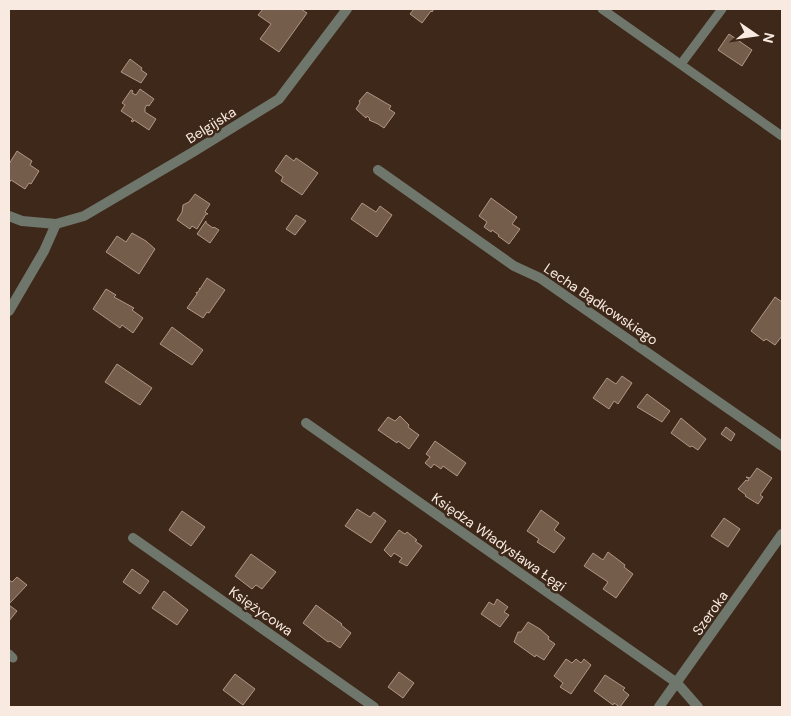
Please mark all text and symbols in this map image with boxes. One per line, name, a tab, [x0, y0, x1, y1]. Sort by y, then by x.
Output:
north arrow	[731, 10, 781, 60]
text: N	[759, 31, 779, 45]
street label: Belgijska	[183, 103, 239, 147]
street label: Lecha Bądkowskiego	[541, 259, 661, 349]
street label: Księdza Władysława Łęgi	[428, 489, 570, 595]
street label: Księżycowa	[226, 582, 296, 640]
street label: Szeroka	[688, 587, 732, 639]

